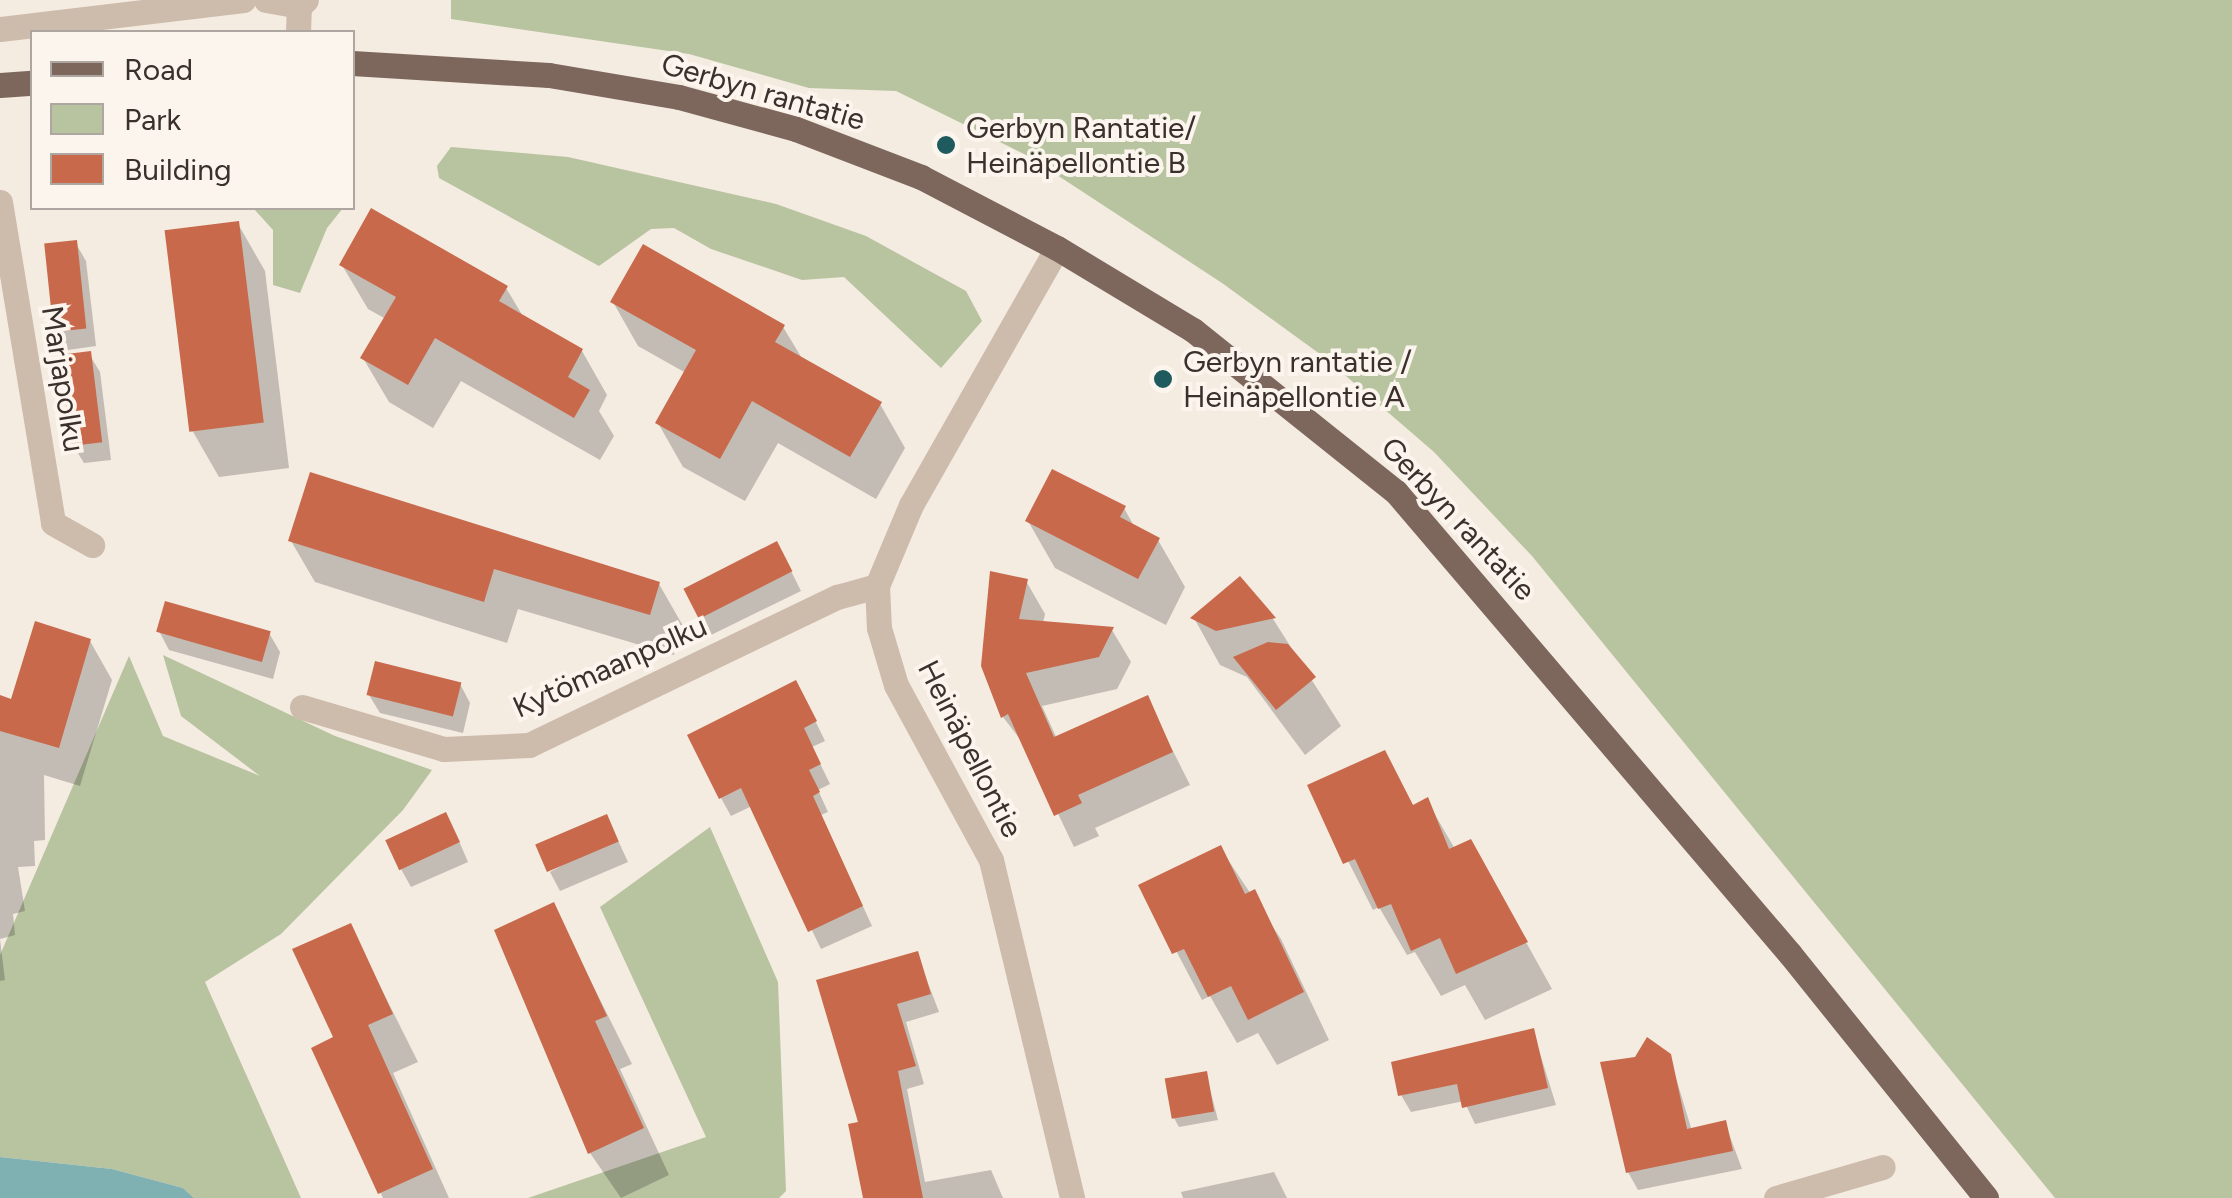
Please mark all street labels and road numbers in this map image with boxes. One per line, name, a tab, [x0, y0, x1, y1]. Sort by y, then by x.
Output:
street label: Gerbyn rantatie	[657, 46, 869, 138]
street label: Marjapolku	[34, 303, 92, 455]
street label: Gerbyn rantatie	[1373, 430, 1543, 608]
street label: Kytömaanpolku	[507, 608, 713, 726]
street label: Heinäpellontie	[910, 654, 1030, 844]

